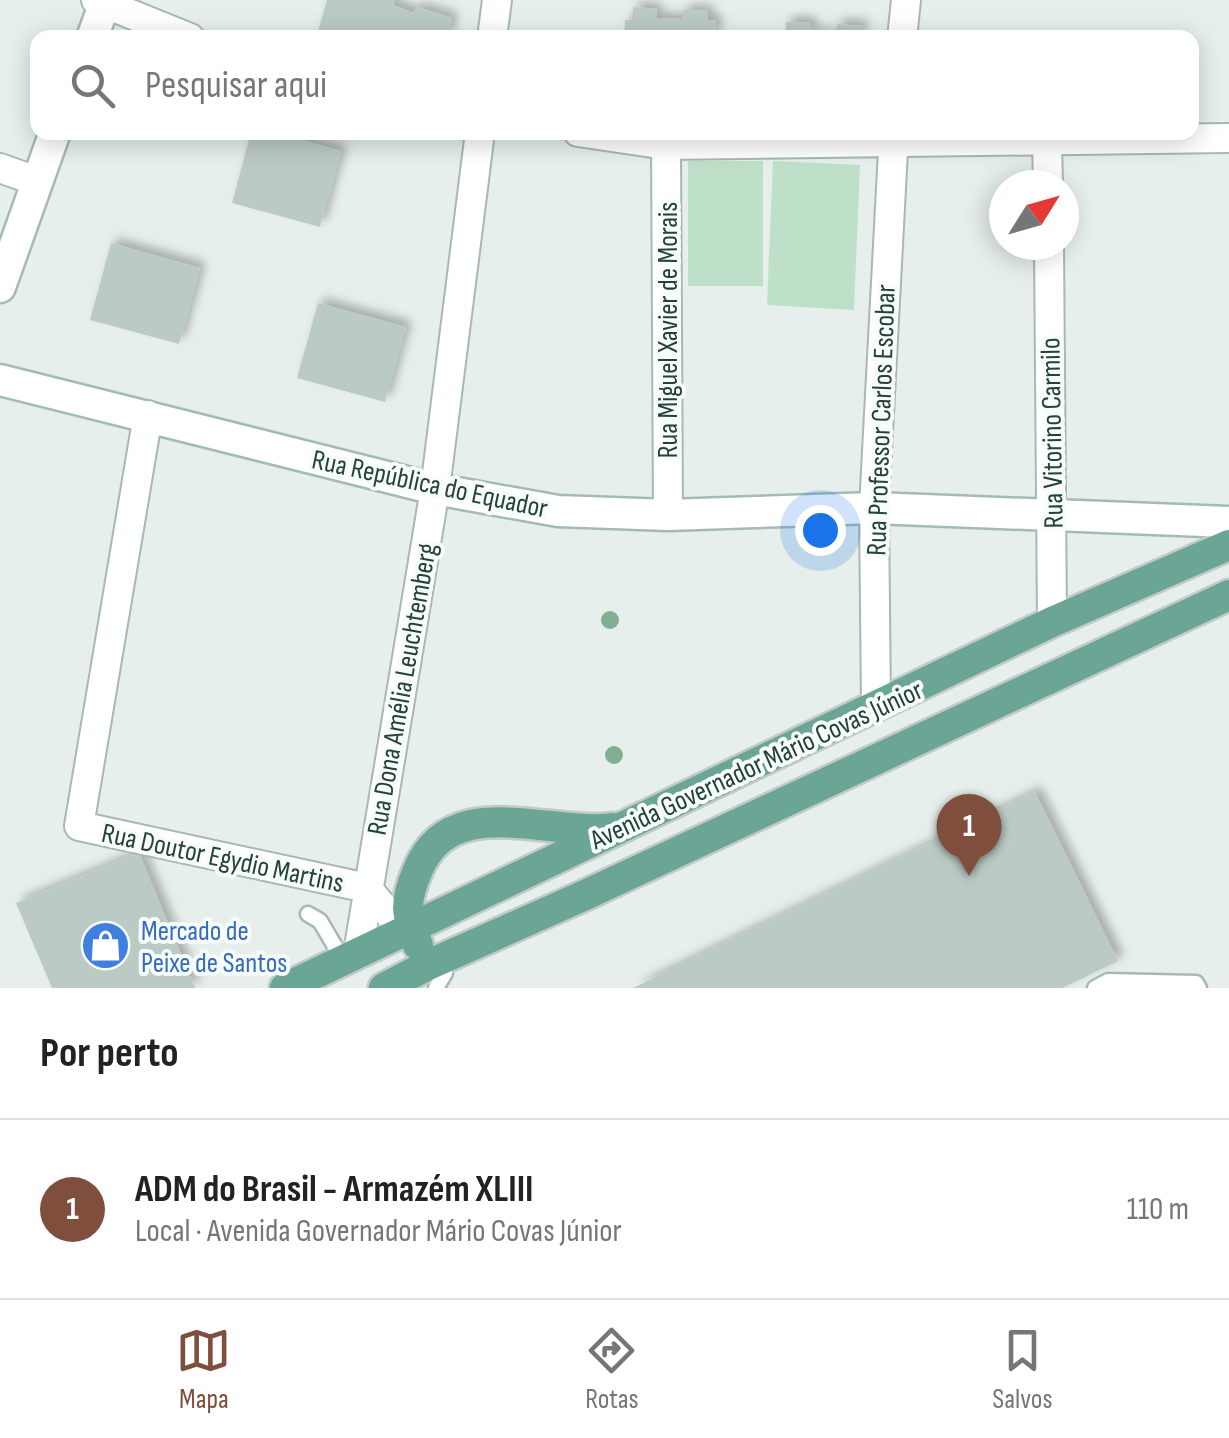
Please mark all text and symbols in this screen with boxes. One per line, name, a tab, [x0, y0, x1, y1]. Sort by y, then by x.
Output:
search box	[30, 30, 1199, 140]
icon: search	[65, 58, 120, 113]
text: Pesquisar aqui	[145, 63, 327, 108]
north arrow	[989, 170, 1079, 260]
street label: Rua Miguel Xavier de Morais	[652, 202, 685, 458]
street label: Rua Professor Carlos Escobar	[860, 284, 903, 556]
street label: Rua Vitorino Carmilo	[1034, 337, 1071, 529]
street label: Rua República do Equador	[309, 443, 551, 526]
your location	[795, 505, 846, 556]
street label: Rua Dona Amélia Leuchtemberg	[361, 541, 444, 838]
street label: Avenida Governador Mário Covas Júnior	[584, 674, 928, 857]
pin: 1	[936, 794, 1002, 876]
street label: Rua Doutor Egydio Martins	[99, 817, 347, 900]
place label: Mercado de Peixe de Santos	[141, 915, 287, 980]
shop icon: Mercado de Peixe de Santos	[80, 920, 132, 972]
text: Por perto	[40, 1028, 179, 1079]
text: ADM do Brasil - Armazém XLIII	[135, 1167, 534, 1212]
text: 1	[66, 1190, 79, 1229]
text: 110 m	[1127, 1190, 1189, 1229]
text: Local · Avenida Governador Mário Covas Júnior	[135, 1212, 622, 1251]
tab: Mapa	[176, 1323, 231, 1416]
tab: Rotas	[584, 1323, 639, 1416]
tab: Salvos	[992, 1323, 1053, 1416]

